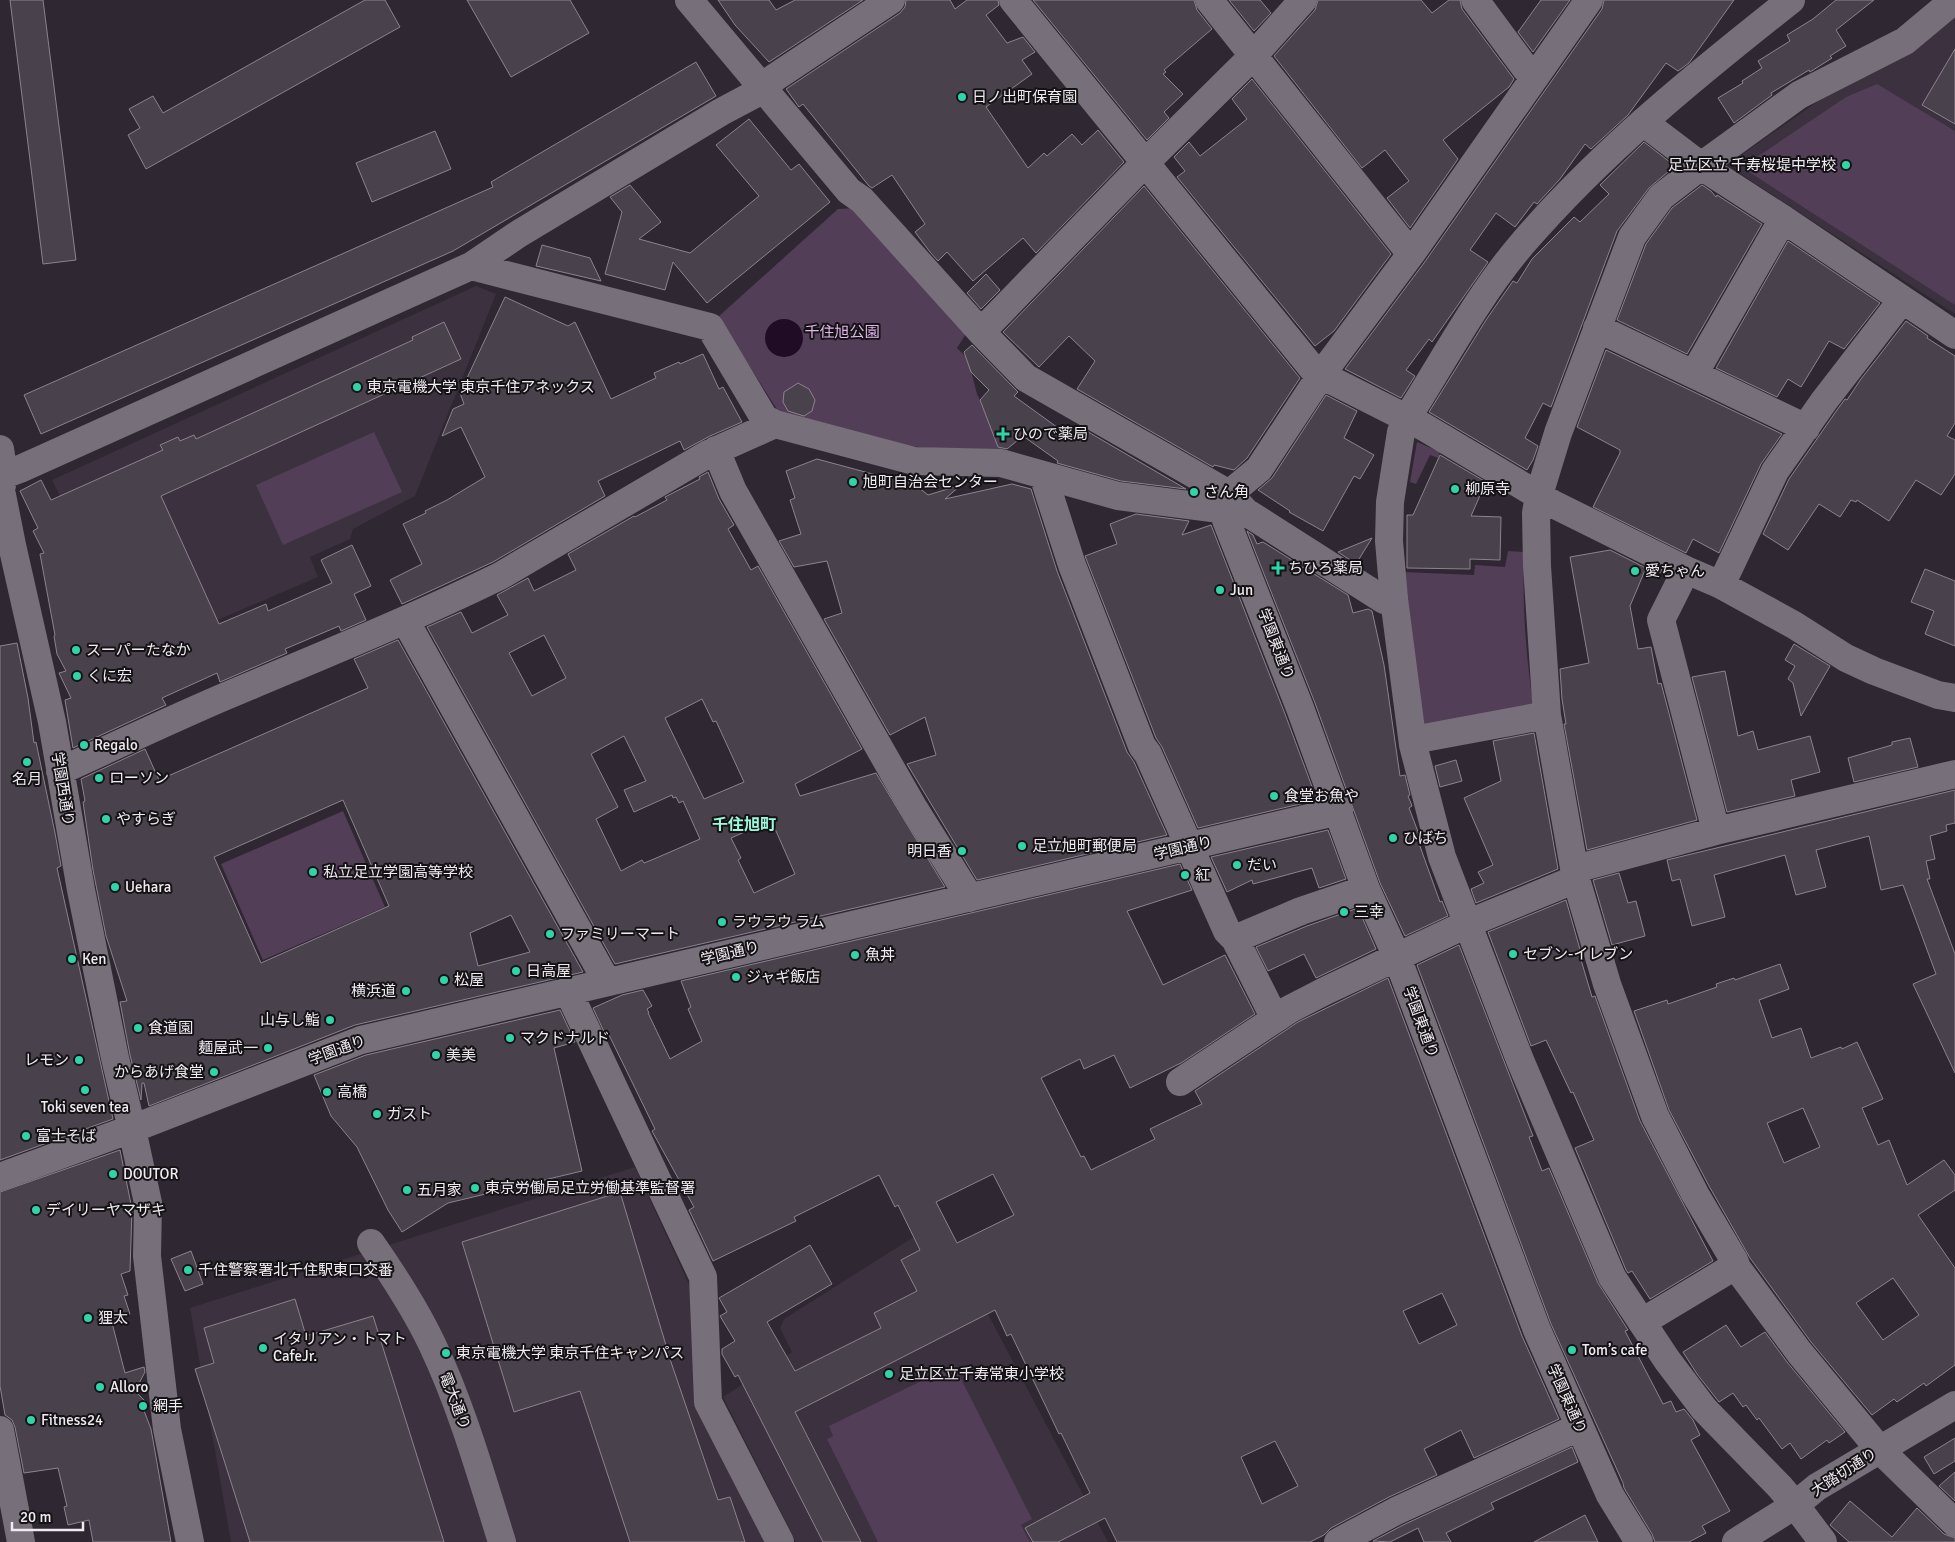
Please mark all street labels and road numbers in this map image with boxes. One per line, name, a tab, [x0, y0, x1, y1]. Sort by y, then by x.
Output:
street label: 学園東通り	[1254, 606, 1298, 682]
street label: 学園西通り	[48, 751, 78, 827]
street label: 学園通り	[1152, 832, 1214, 864]
street label: 学園通り	[699, 937, 761, 969]
street label: 学園東通り	[1400, 984, 1442, 1060]
street label: 学園通り	[306, 1031, 368, 1069]
street label: 学園東通り	[1544, 1361, 1590, 1437]
street label: 電大通り	[436, 1370, 474, 1432]
street label: 大踏切通り	[1808, 1444, 1880, 1500]

